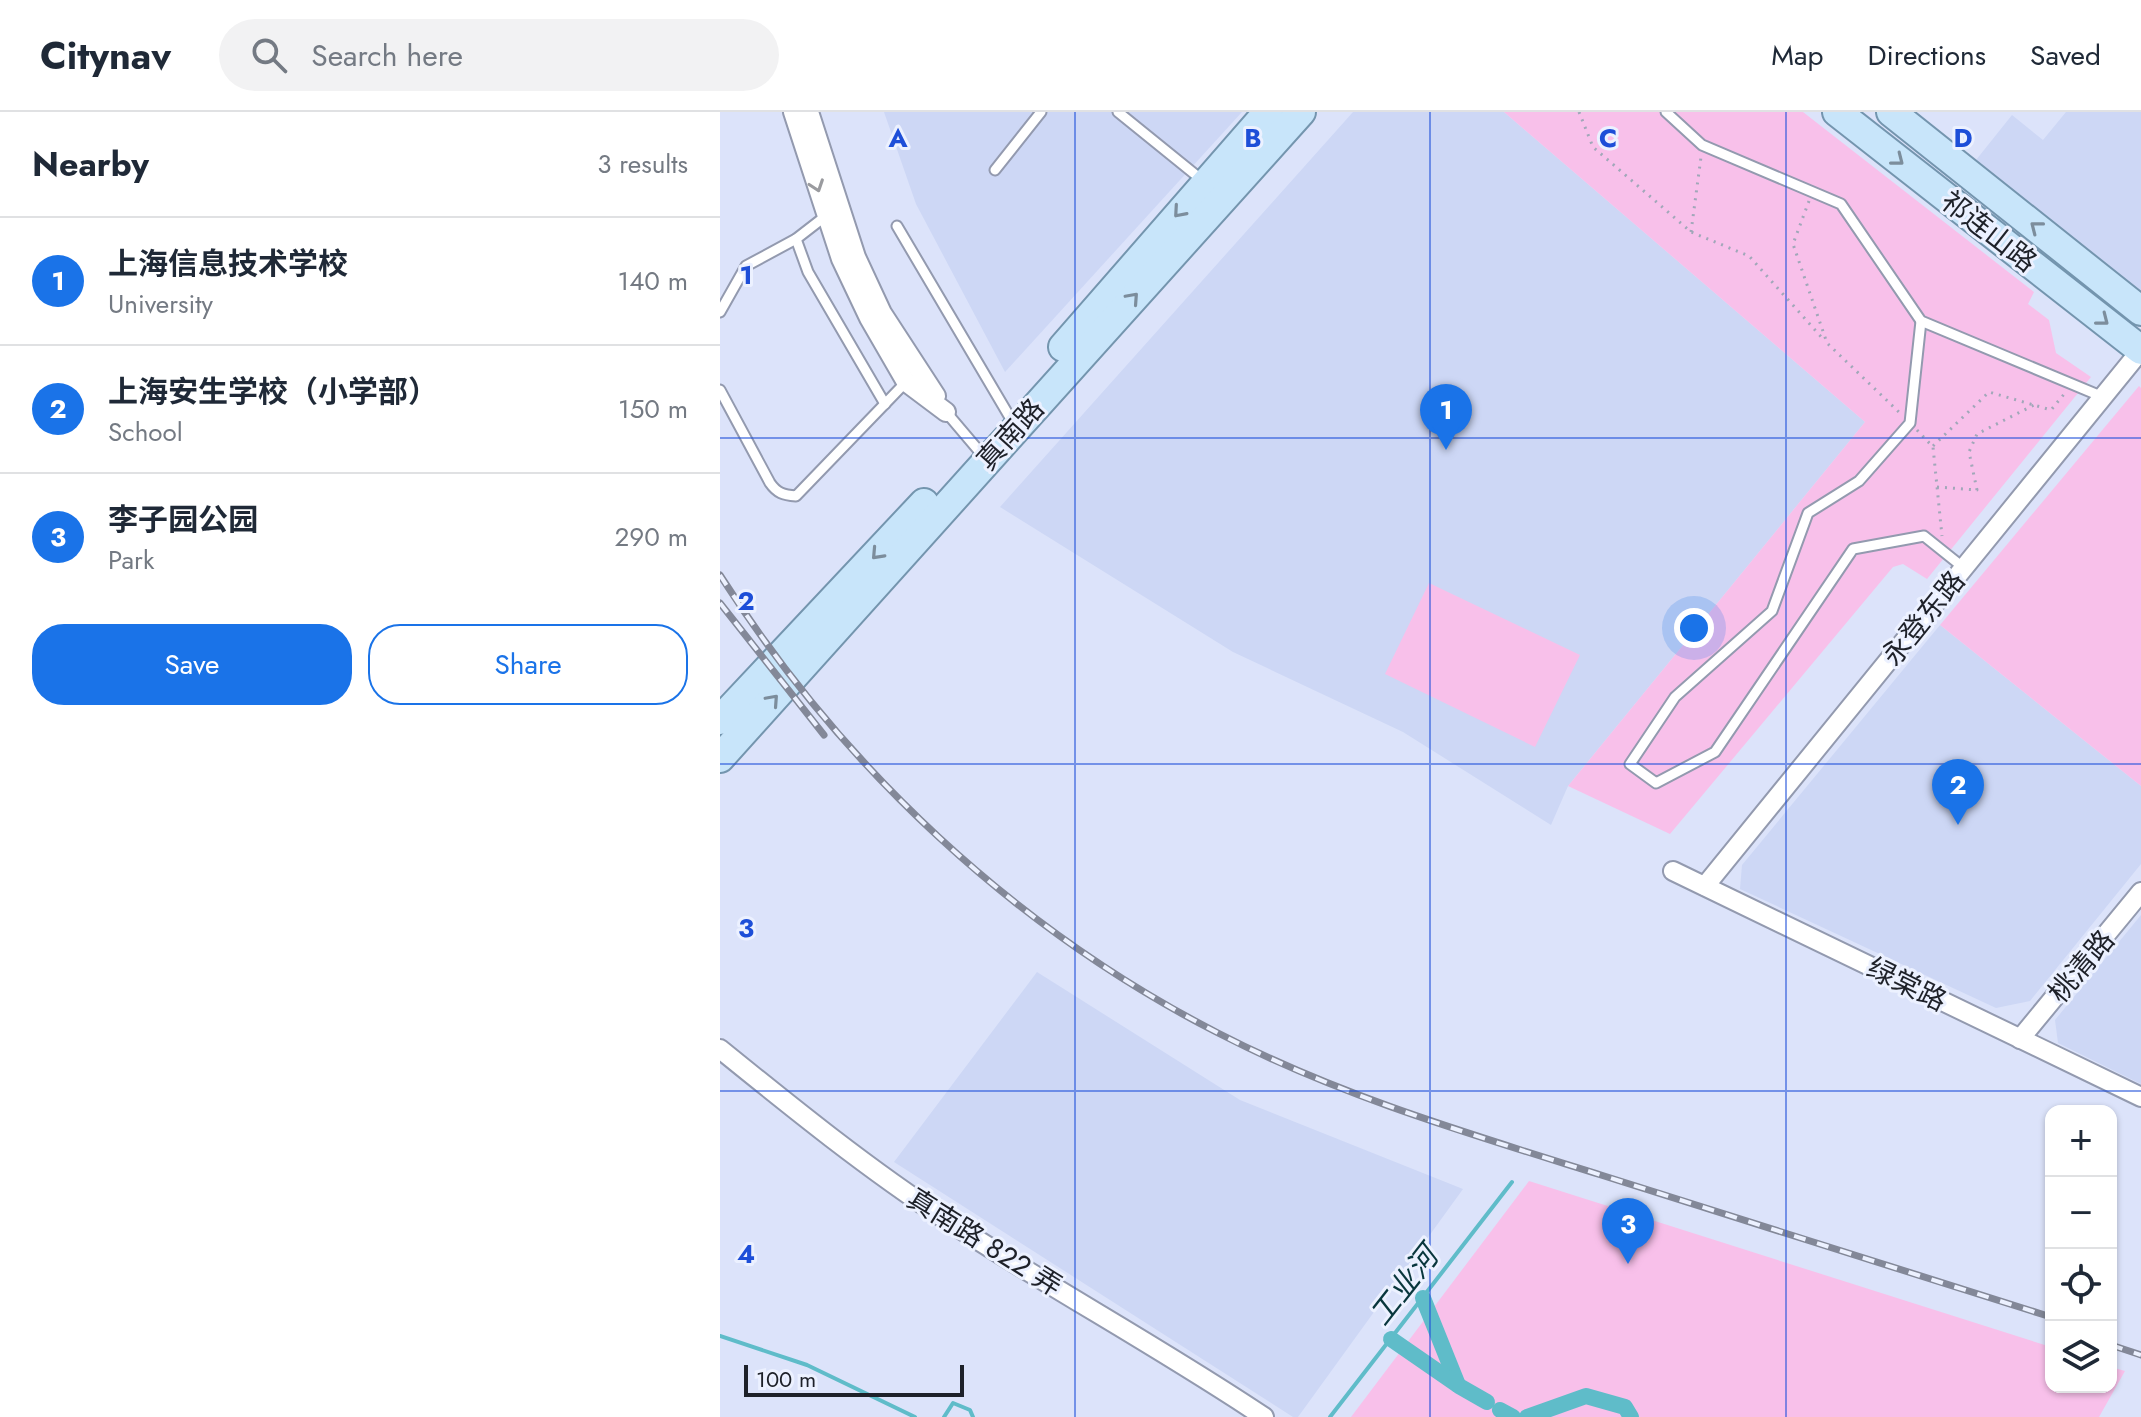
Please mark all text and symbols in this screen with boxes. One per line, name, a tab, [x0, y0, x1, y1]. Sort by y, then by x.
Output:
search box	[219, 19, 779, 91]
text: Citynav	[40, 28, 171, 83]
icon: search	[247, 33, 291, 77]
text: Search here	[311, 34, 463, 77]
text: Map	[1771, 35, 1823, 76]
text: Directions	[1867, 35, 1986, 76]
text: Saved	[2030, 35, 2101, 76]
text: A	[887, 119, 908, 157]
text: B	[1244, 119, 1262, 157]
text: C	[1599, 119, 1617, 157]
text: D	[1953, 119, 1973, 157]
text: Nearby	[32, 140, 149, 189]
text: 3 results	[597, 145, 688, 183]
one-way arrow	[1889, 150, 1903, 165]
one-way arrow	[807, 179, 823, 193]
street label: 祁连山路	[1932, 181, 2045, 282]
one-way arrow	[1174, 203, 1189, 218]
one-way arrow	[2030, 223, 2045, 237]
text: 上海信息技术学校	[108, 242, 348, 285]
text: 1	[739, 256, 753, 294]
text: 1	[51, 262, 65, 300]
text: 140 m	[617, 262, 688, 300]
text: University	[108, 285, 213, 323]
one-way arrow	[1123, 292, 1137, 307]
one-way arrow	[2094, 311, 2109, 325]
text: 上海安生学校（小学部）	[108, 370, 438, 413]
pin: 1	[1420, 384, 1472, 450]
street label: 真南路	[967, 389, 1054, 479]
text: 2	[49, 390, 67, 428]
text: 150 m	[618, 390, 688, 428]
text: School	[108, 413, 183, 451]
text: 李子园公园	[108, 498, 258, 541]
text: 3	[50, 518, 66, 556]
text: 290 m	[615, 518, 688, 556]
text: Park	[108, 541, 154, 579]
one-way arrow	[871, 545, 886, 559]
street label: 永登东路	[1872, 562, 1975, 675]
text: 2	[737, 582, 755, 620]
your location	[1674, 608, 1714, 648]
button: Save	[32, 624, 352, 705]
button: Share	[368, 624, 688, 705]
one-way arrow	[763, 695, 778, 709]
pin: 2	[1932, 759, 1984, 825]
text: 3	[738, 909, 754, 947]
street label: 桃清路	[2039, 921, 2124, 1012]
street label: 绿棠路	[1860, 948, 1954, 1021]
map controls	[2045, 1105, 2117, 1393]
button: +	[2045, 1105, 2117, 1177]
button: −	[2045, 1177, 2117, 1249]
street label: 真南路 822 弄	[899, 1178, 1070, 1306]
pin: 3	[1602, 1198, 1654, 1264]
water label: 工业河	[1359, 1233, 1451, 1334]
text: 4	[737, 1235, 755, 1273]
button: locate	[2045, 1249, 2117, 1321]
button: layers	[2045, 1321, 2117, 1393]
scale bar	[744, 1361, 964, 1397]
text: 100 m	[756, 1363, 816, 1395]

